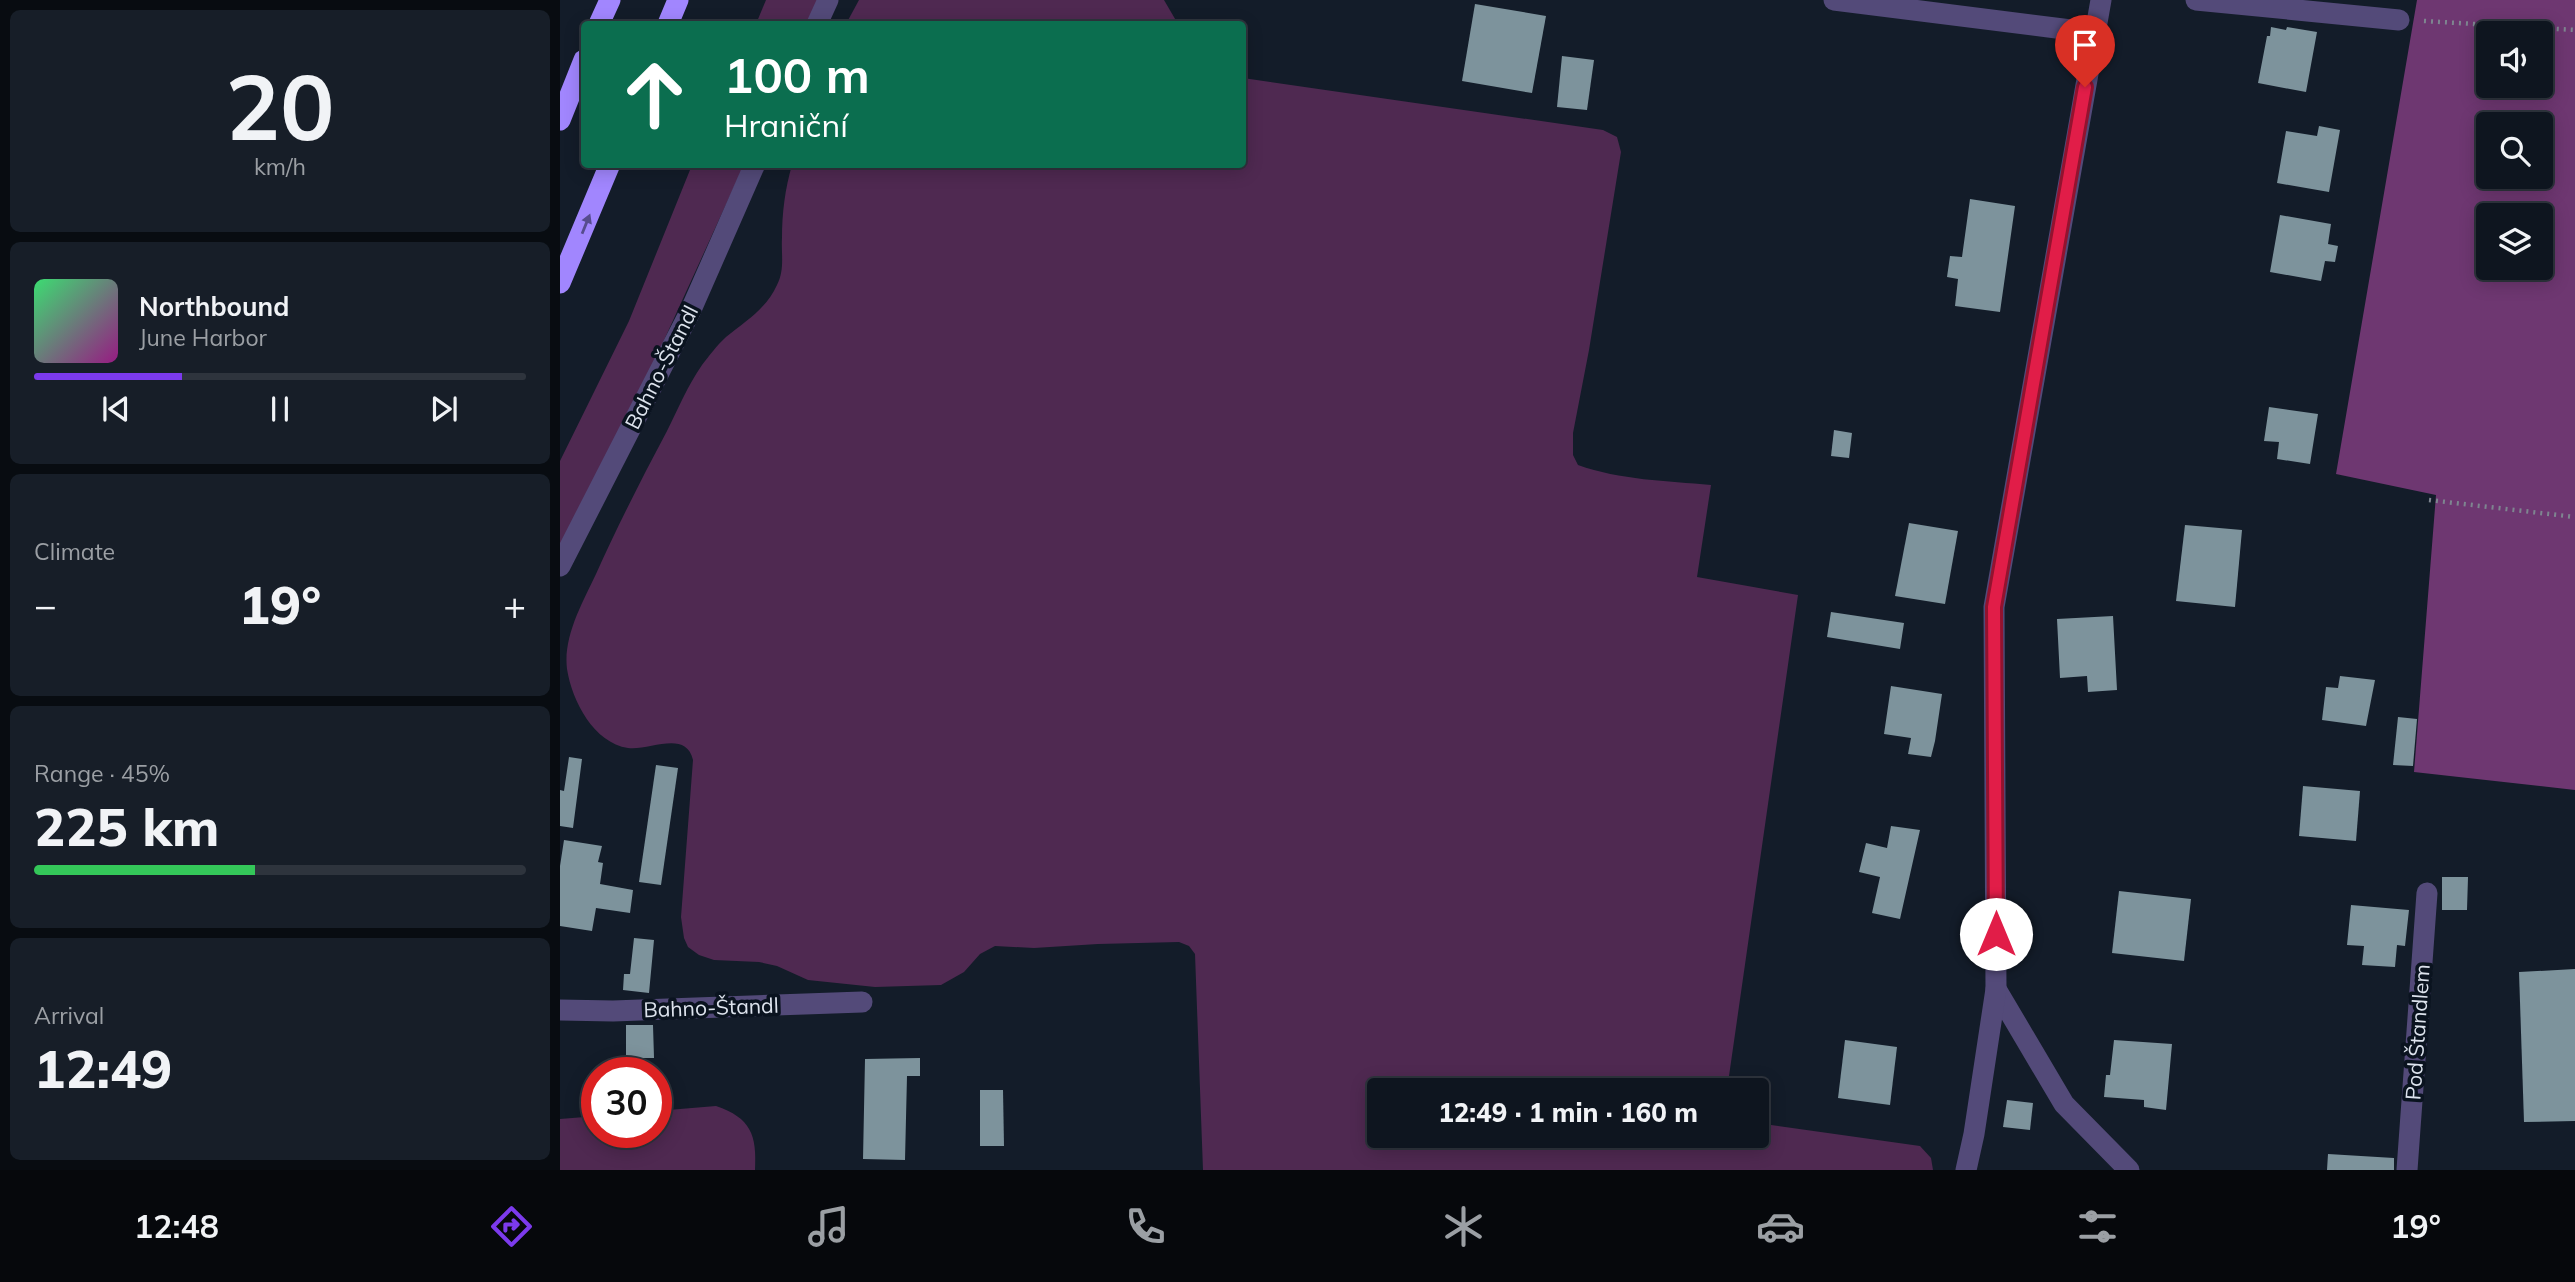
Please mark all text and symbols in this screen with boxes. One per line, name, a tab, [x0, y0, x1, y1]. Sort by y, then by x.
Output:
pin	[2055, 15, 2115, 87]
map controls	[2476, 21, 2553, 280]
button: sound	[2476, 21, 2553, 98]
icon: arrive	[2066, 26, 2104, 64]
text: 100 m	[724, 44, 870, 105]
text: 20	[225, 49, 335, 163]
icon: ahead	[609, 49, 700, 140]
text: Hraniční	[724, 105, 848, 145]
button: search	[2476, 112, 2553, 189]
text: km/h	[254, 152, 306, 181]
button: layers	[2476, 203, 2553, 280]
one-way arrow	[580, 213, 591, 234]
text: Northbound	[139, 290, 289, 323]
street label: Bahno-Štandl	[619, 301, 703, 433]
text: June Harbor	[139, 323, 267, 352]
icon: previous	[97, 390, 135, 428]
icon: pause	[261, 390, 299, 428]
icon: next	[425, 390, 463, 428]
text: Climate	[34, 537, 115, 566]
text: 19°	[239, 572, 321, 637]
text: −	[34, 581, 57, 629]
text: +	[503, 581, 526, 629]
text: Range · 45%	[34, 759, 170, 788]
text: 225 km	[34, 794, 219, 859]
position arrow	[1959, 897, 2033, 971]
street label: Pod Štandlem	[2399, 963, 2435, 1101]
street label: Bahno-Štandl	[643, 992, 779, 1022]
text: Arrival	[34, 1001, 104, 1030]
text: 12:49	[34, 1036, 172, 1101]
speed limit sign: 30	[581, 1057, 672, 1148]
text: 12:49 · 1 min · 160 m	[1438, 1096, 1698, 1129]
icon: directions	[487, 1202, 536, 1251]
icon: music	[804, 1202, 853, 1251]
icon: phone	[1121, 1202, 1170, 1251]
icon: climate	[1439, 1202, 1488, 1251]
icon: car	[1756, 1202, 1805, 1251]
icon: filters	[2073, 1202, 2122, 1251]
text: 12:48	[134, 1206, 219, 1246]
text: 19°	[2390, 1206, 2441, 1246]

